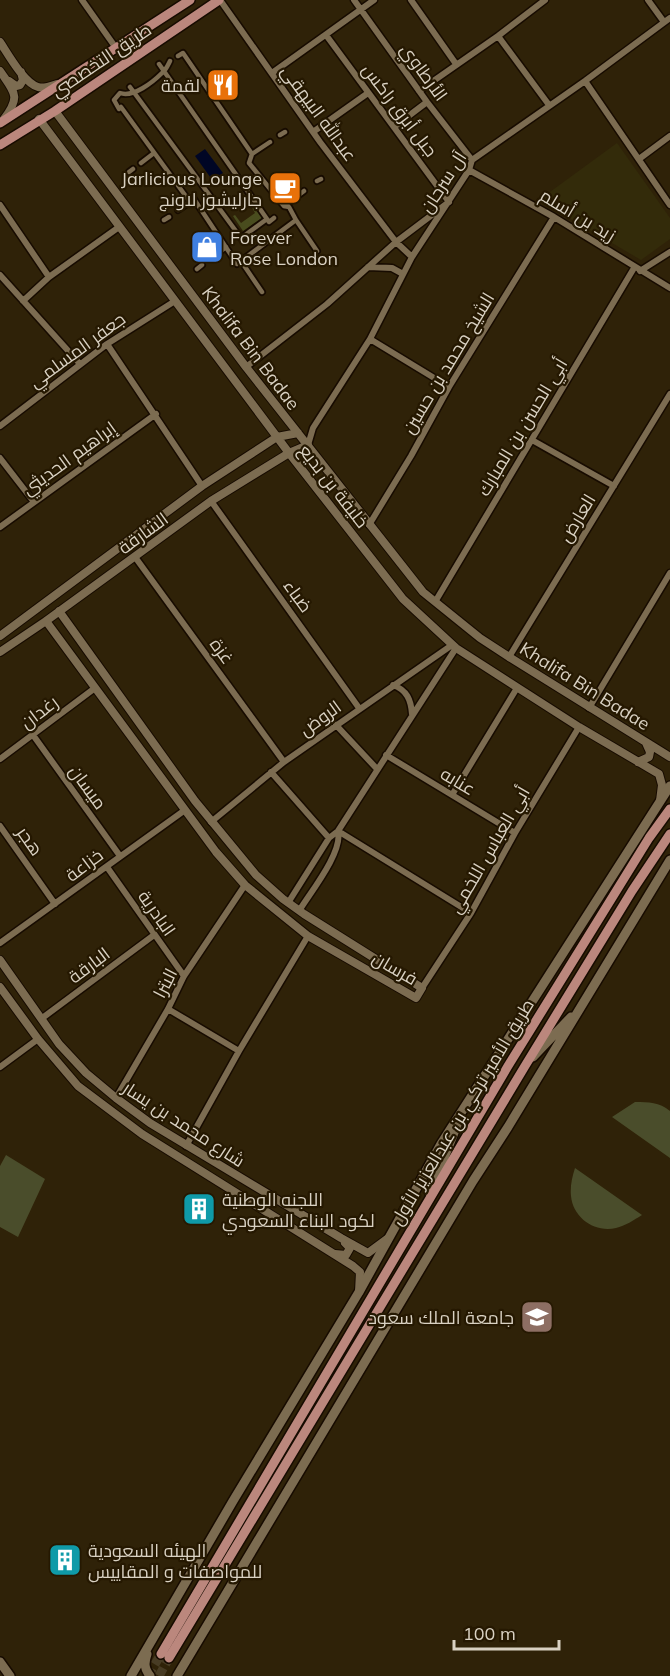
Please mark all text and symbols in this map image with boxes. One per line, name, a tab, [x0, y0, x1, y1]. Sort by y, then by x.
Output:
street label: طريق التخصصي	[46, 18, 157, 104]
street label: الأرطاوي	[393, 39, 453, 107]
street label: جبل أبرق راكس	[357, 59, 443, 162]
street label: عبدالله البيهقي	[274, 60, 362, 168]
restaurant icon: لقمة	[205, 67, 241, 103]
place label: لقمة	[161, 74, 200, 97]
street label: آل سرحان	[415, 147, 471, 217]
place label: Jarlicious Lounge جارليشوز لاونج	[121, 167, 262, 212]
cafe icon: Jarlicious Lounge جارليشوز لاونج	[267, 170, 303, 206]
street label: زيد بن أسلم	[535, 183, 620, 247]
place label: Forever Rose London	[230, 226, 338, 270]
shop icon: Forever Rose London	[189, 229, 225, 265]
street label: Khalifa Bin Badae	[197, 282, 305, 414]
street label: الشيخ محمد بن حسين	[397, 288, 500, 438]
street label: جعفر المسلمي	[24, 307, 132, 395]
street label: أبي الحسن بن المبارك	[472, 354, 575, 502]
street label: إبراهيم الحديثي	[17, 416, 123, 502]
street label: خليفة بن بديع	[293, 439, 374, 533]
street label: العارض	[554, 489, 600, 547]
street label: الشارقة	[113, 507, 173, 559]
street label: ضباء	[278, 575, 318, 617]
street label: غزة	[205, 633, 239, 669]
street label: Khalifa Bin Badae	[516, 637, 654, 735]
street label: رغدان	[15, 690, 63, 734]
street label: الروض	[294, 695, 346, 741]
street label: ميسان	[64, 760, 112, 814]
street label: عنابه	[436, 762, 480, 800]
street label: أبي العباس اللخمي	[443, 782, 537, 919]
street label: هجر	[11, 821, 48, 860]
street label: خزاعة	[61, 843, 107, 887]
street label: البادرية	[133, 886, 181, 940]
street label: البارقة	[64, 942, 114, 988]
street label: فرسان	[368, 946, 422, 990]
street label: البترا	[148, 964, 182, 1002]
street label: طريق الأمير تركي بن عبدالعزيز الأول	[385, 995, 541, 1231]
street label: شارع محمد بن يسار	[117, 1075, 249, 1173]
place label: اللجنه الوطنية لكود البناء السعودي	[222, 1188, 375, 1235]
building icon: اللجنه الوطنية لكود البناء السعودي	[181, 1191, 217, 1227]
school or university icon: جامعة الملك سعود	[519, 1299, 555, 1335]
place label: جامعة الملك سعود	[368, 1306, 514, 1329]
place label: الهيئه السعودية للمواصفات و المقاييس	[88, 1539, 262, 1583]
building icon: الهيئه السعودية للمواصفات و المقاييس	[47, 1542, 83, 1578]
scale bar	[454, 1613, 559, 1651]
text: 100 m	[463, 1622, 516, 1645]

